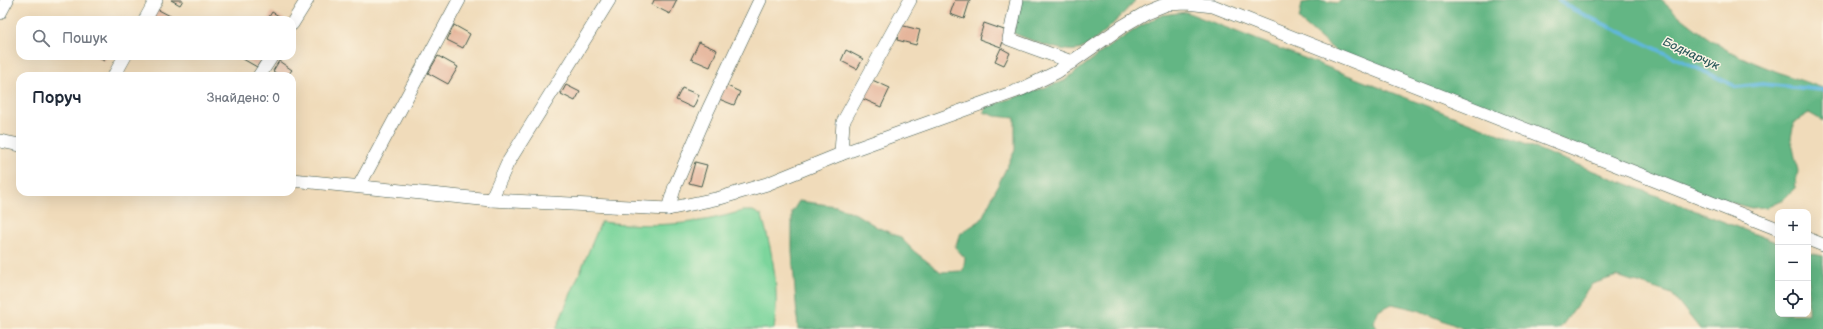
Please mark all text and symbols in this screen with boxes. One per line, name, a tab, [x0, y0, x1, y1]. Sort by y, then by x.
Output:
search box	[16, 16, 296, 60]
icon: search	[30, 27, 52, 49]
text: Пошук	[62, 29, 108, 48]
water label: Боднарчук	[1660, 34, 1722, 74]
text: Поруч	[32, 88, 82, 108]
text: Знайдено: 0	[207, 90, 280, 106]
map controls	[1775, 209, 1811, 317]
button: +	[1775, 209, 1811, 245]
button: −	[1775, 245, 1811, 281]
button: locate	[1775, 281, 1811, 317]

